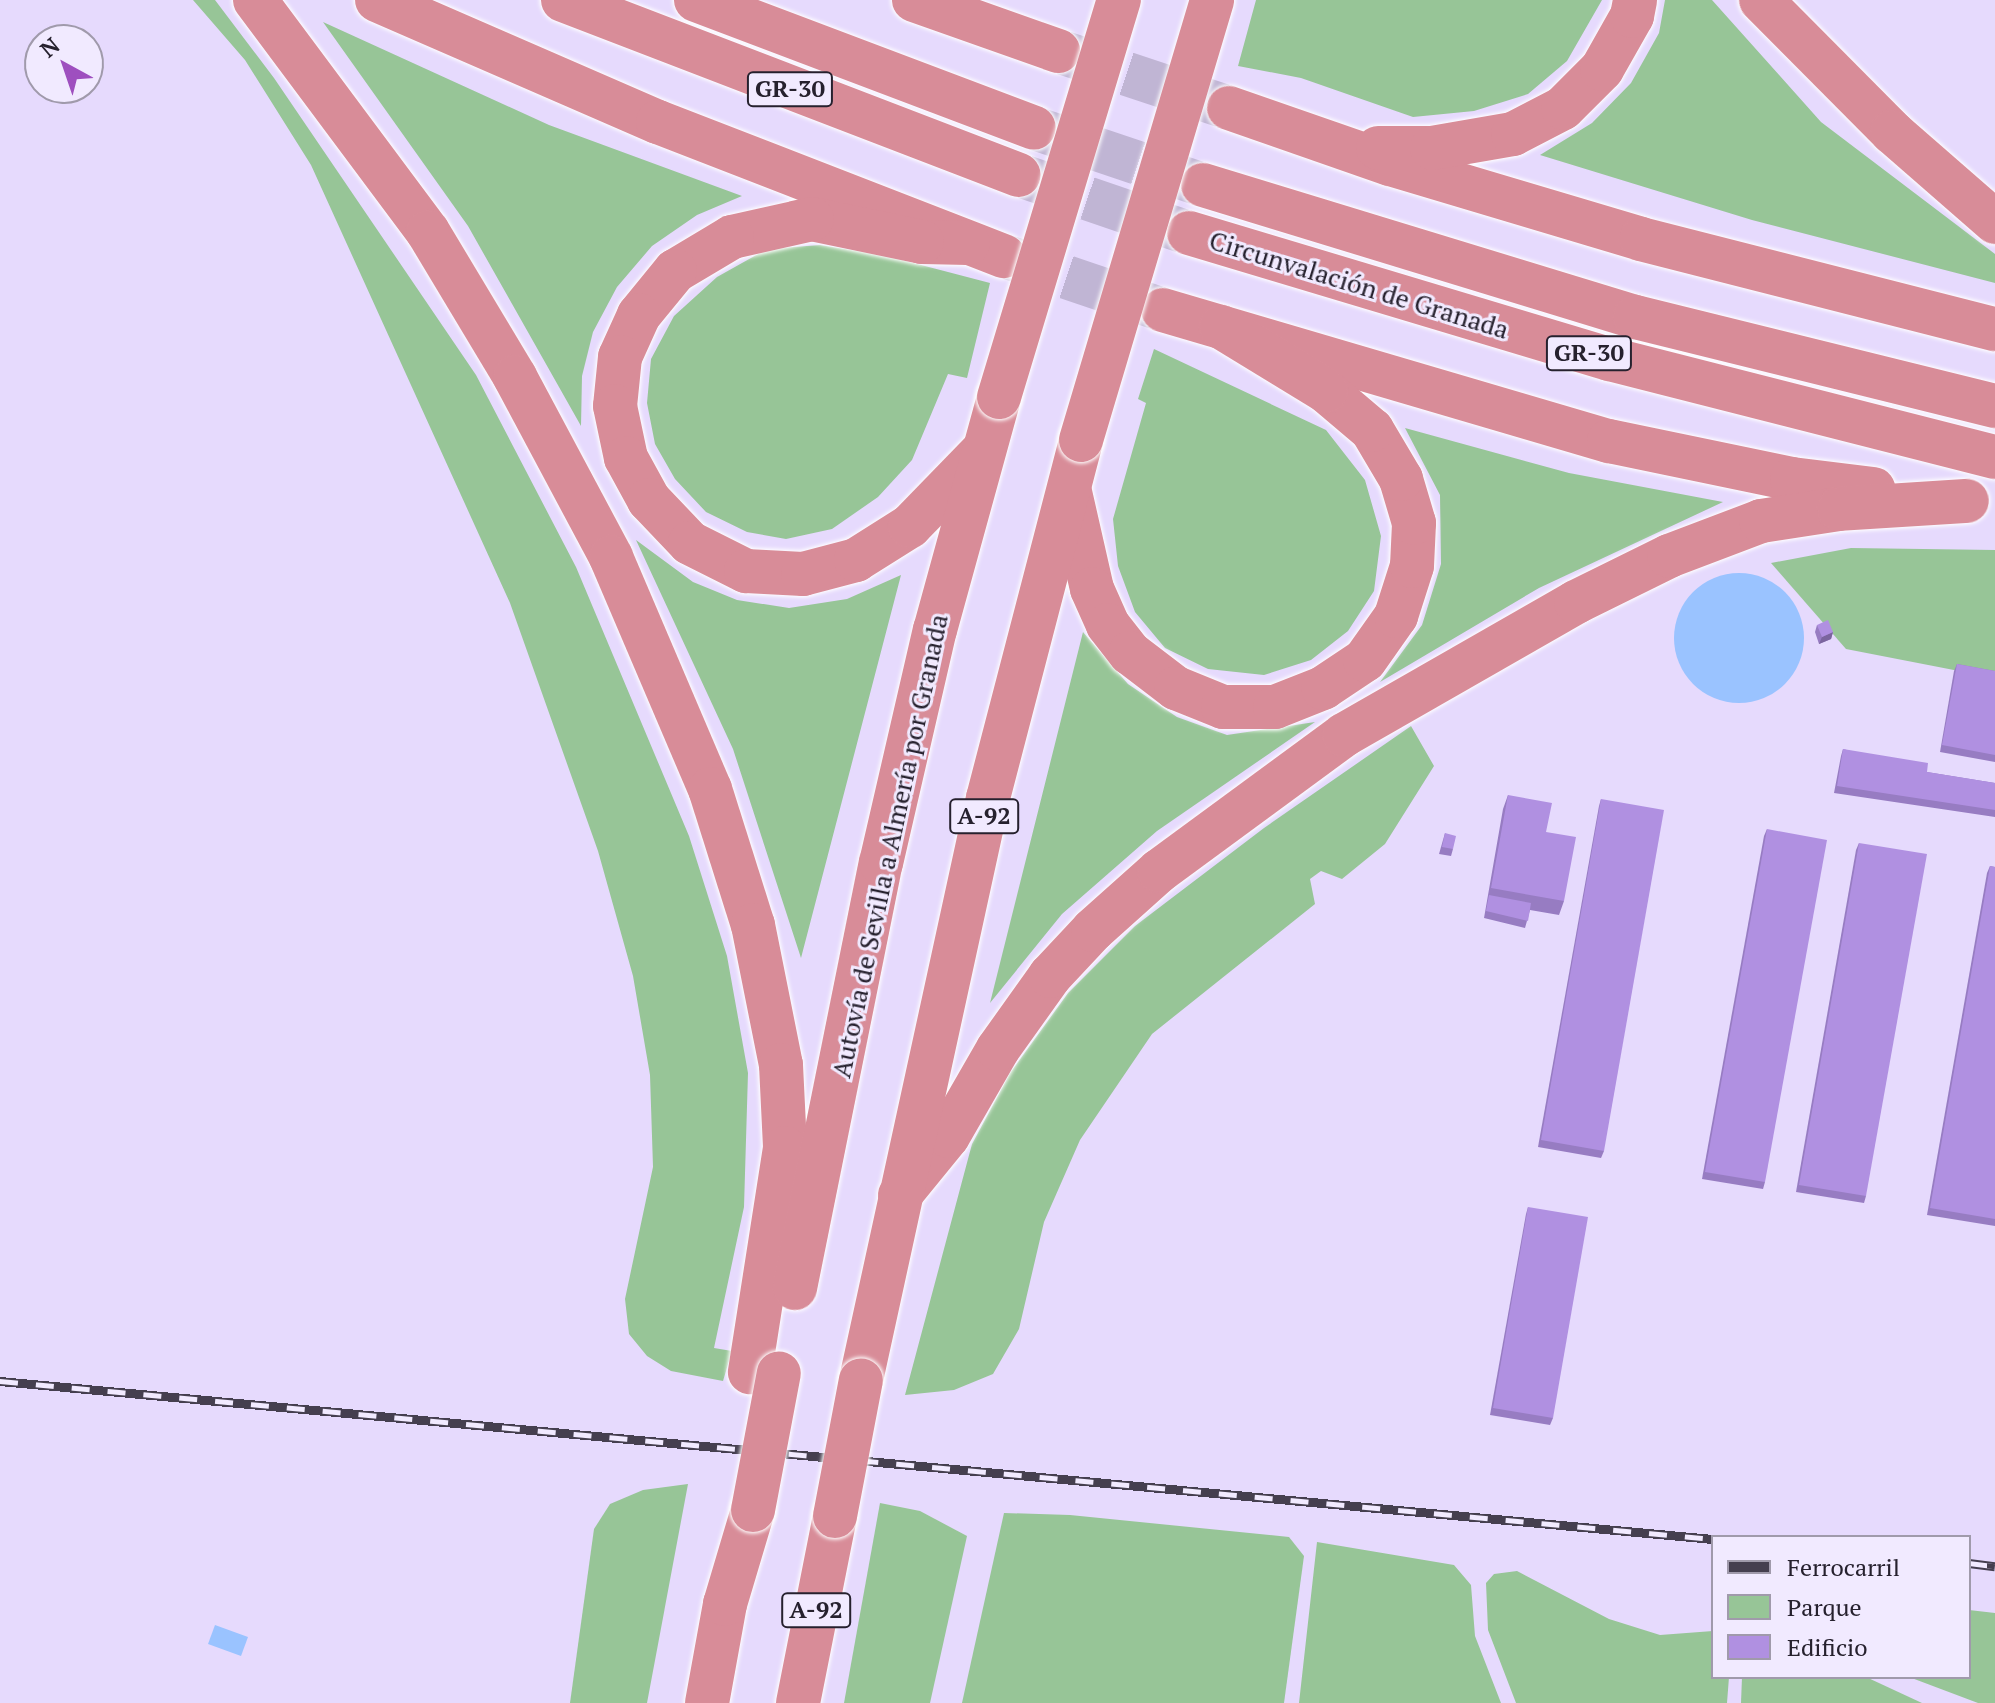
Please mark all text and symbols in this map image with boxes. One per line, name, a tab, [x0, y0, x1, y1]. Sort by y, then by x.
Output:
north arrow	[24, 24, 104, 104]
text: N	[34, 30, 65, 63]
road number: GR-30	[746, 69, 834, 109]
street label: Circunvalación de Granada	[1206, 225, 1512, 345]
road number: GR-30	[1545, 333, 1633, 373]
street label: Autovía de Sevilla a Almería por Granada	[826, 611, 954, 1081]
road number: A-92	[948, 796, 1020, 836]
legend	[1711, 1535, 1971, 1679]
text: Ferrocarril	[1787, 1551, 1900, 1583]
road number: A-92	[780, 1590, 852, 1630]
text: Parque	[1787, 1591, 1862, 1623]
text: Edificio	[1787, 1631, 1868, 1663]

